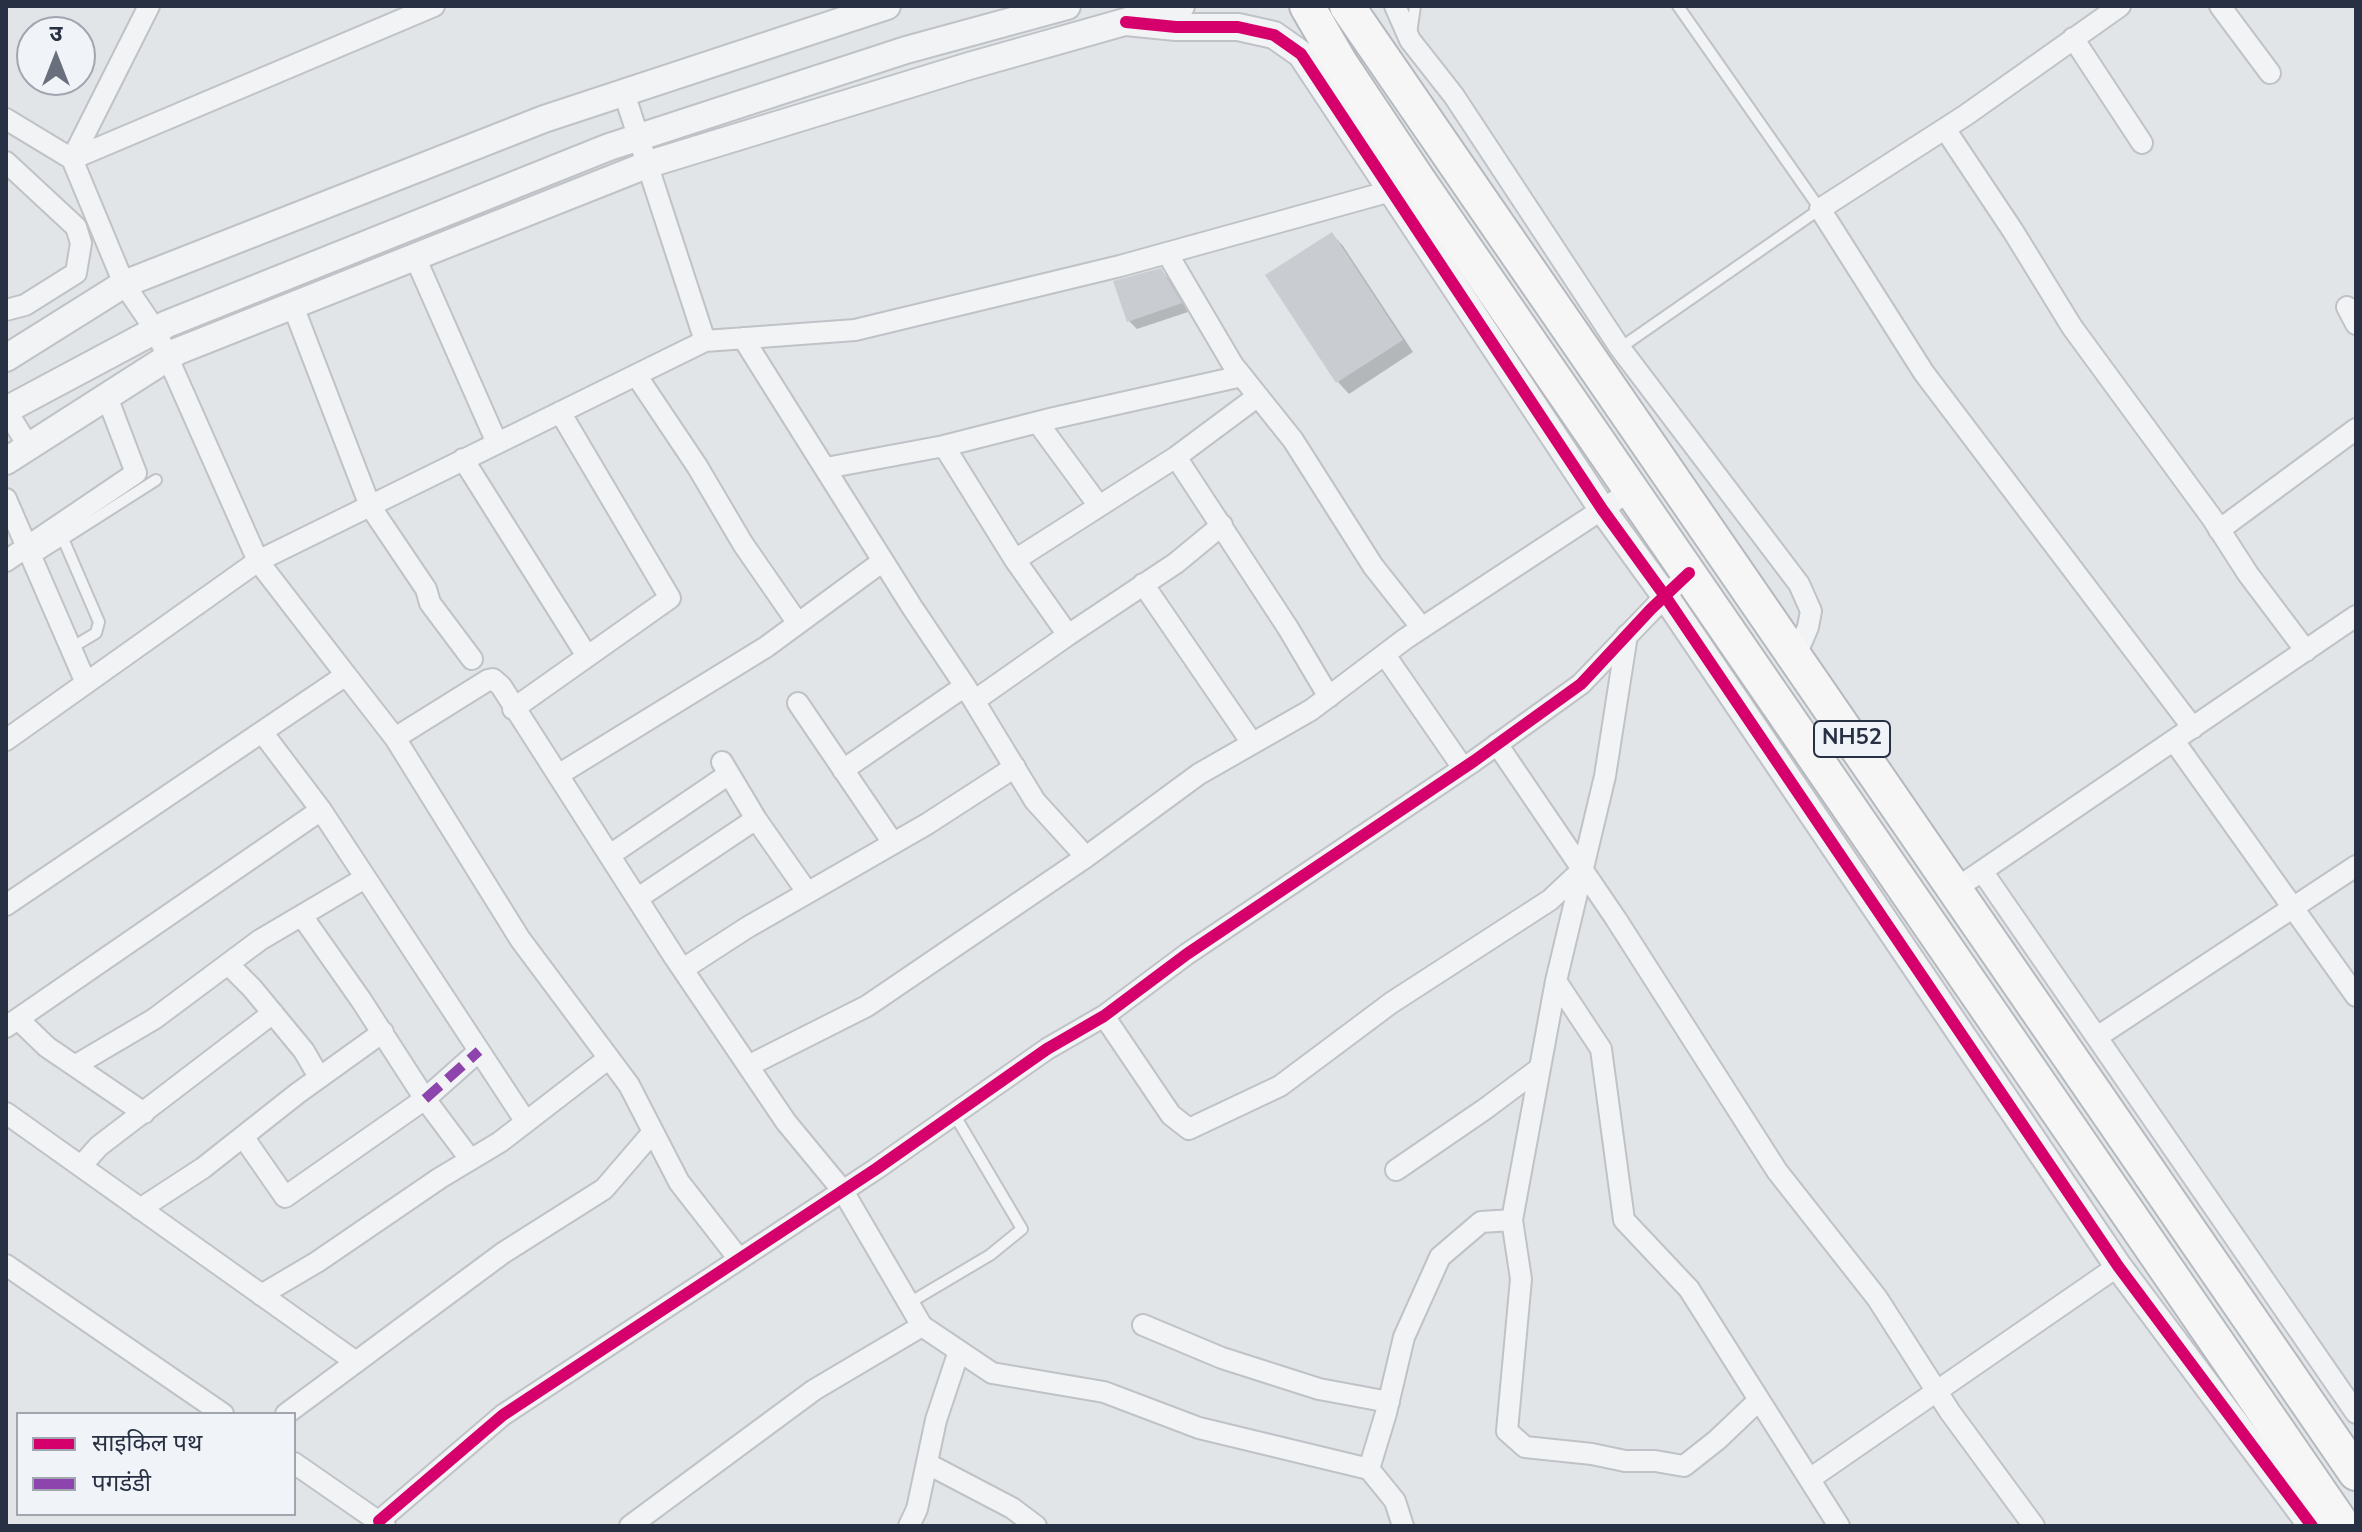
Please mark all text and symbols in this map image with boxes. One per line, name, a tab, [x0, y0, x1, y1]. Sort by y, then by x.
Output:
north arrow	[16, 16, 96, 96]
text: उ	[50, 19, 62, 49]
road number: NH52	[1814, 721, 1890, 757]
legend	[16, 1412, 296, 1516]
text: साइकिल पथ	[92, 1427, 202, 1459]
text: पगडंडी	[92, 1467, 151, 1499]

